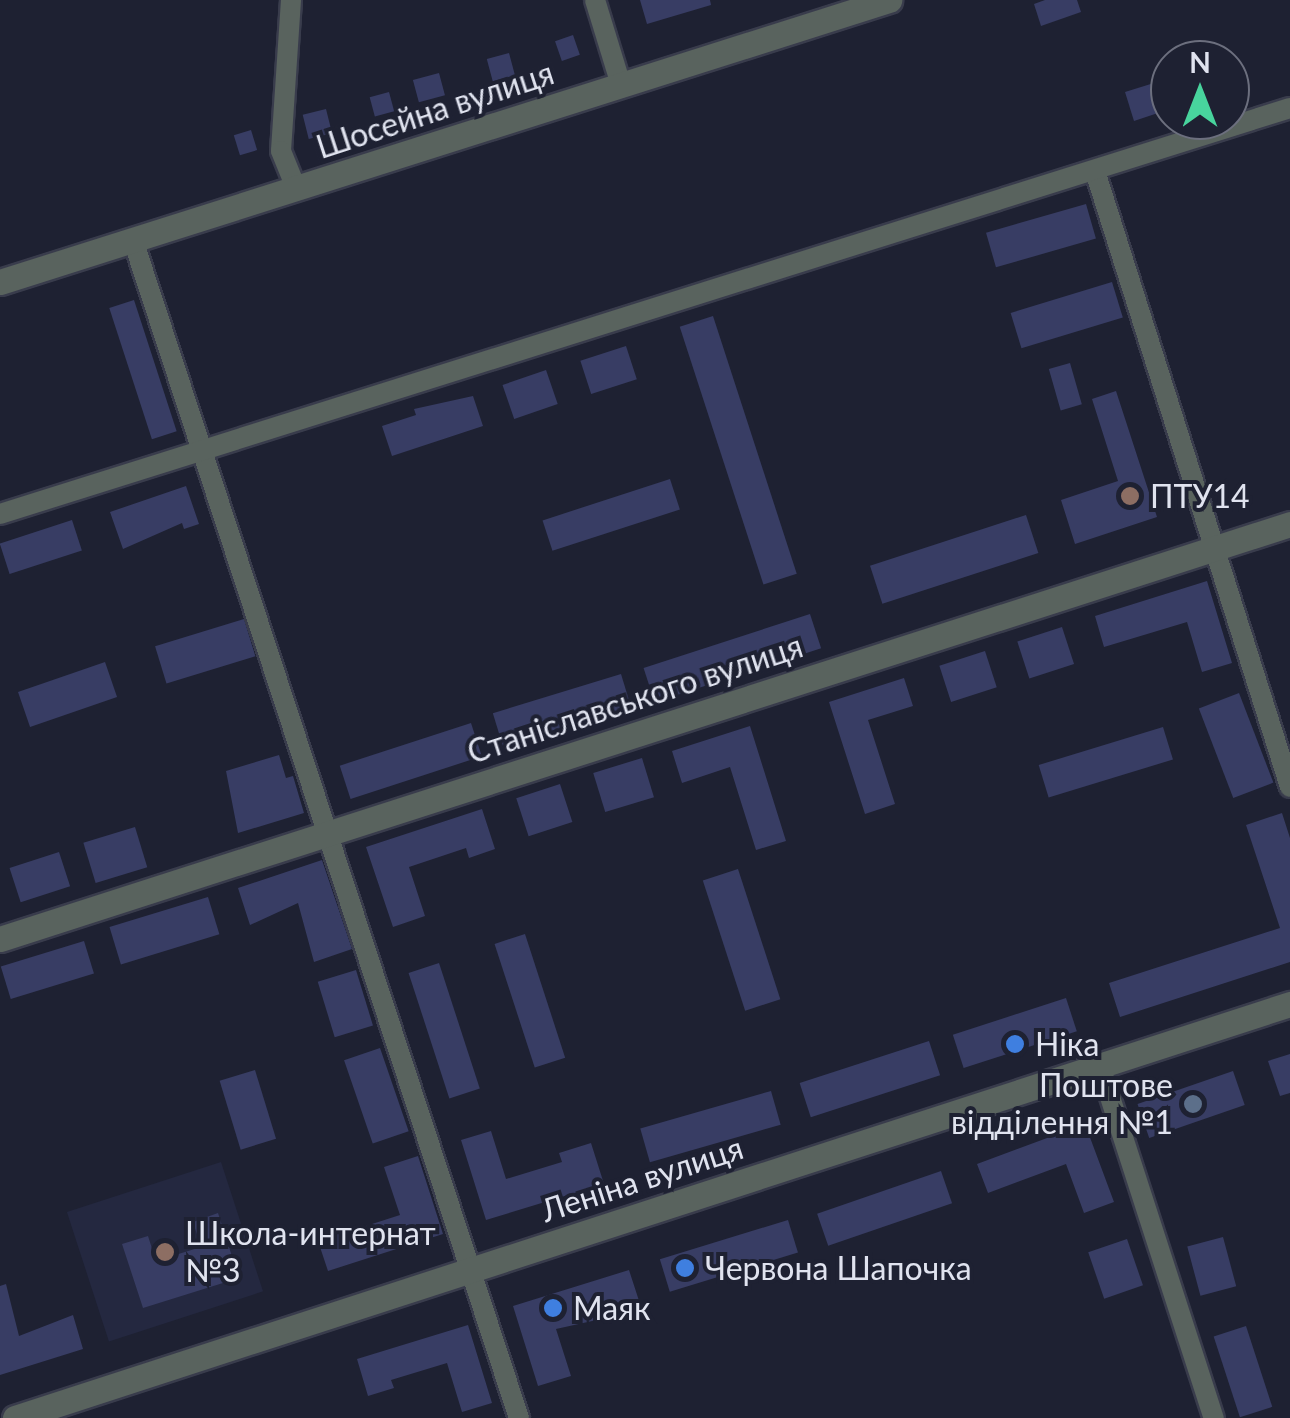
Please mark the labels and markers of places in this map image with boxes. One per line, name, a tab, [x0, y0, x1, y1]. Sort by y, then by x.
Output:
place label: ПТУ14	[1150, 477, 1250, 515]
marker: ПТУ14	[1119, 485, 1141, 507]
place label: Ніка	[1035, 1025, 1099, 1063]
marker: Ніка	[1004, 1033, 1026, 1055]
place label: Поштове відділення №1	[951, 1067, 1173, 1142]
marker: Поштове відділення №1	[1182, 1093, 1204, 1115]
place label: Школа-интернат №3	[185, 1215, 436, 1290]
marker: Школа-интернат №3	[154, 1241, 176, 1263]
place label: Червона Шапочка	[705, 1249, 972, 1287]
marker: Червона Шапочка	[674, 1257, 696, 1279]
place label: Маяк	[573, 1289, 650, 1327]
marker: Маяк	[542, 1297, 564, 1319]

